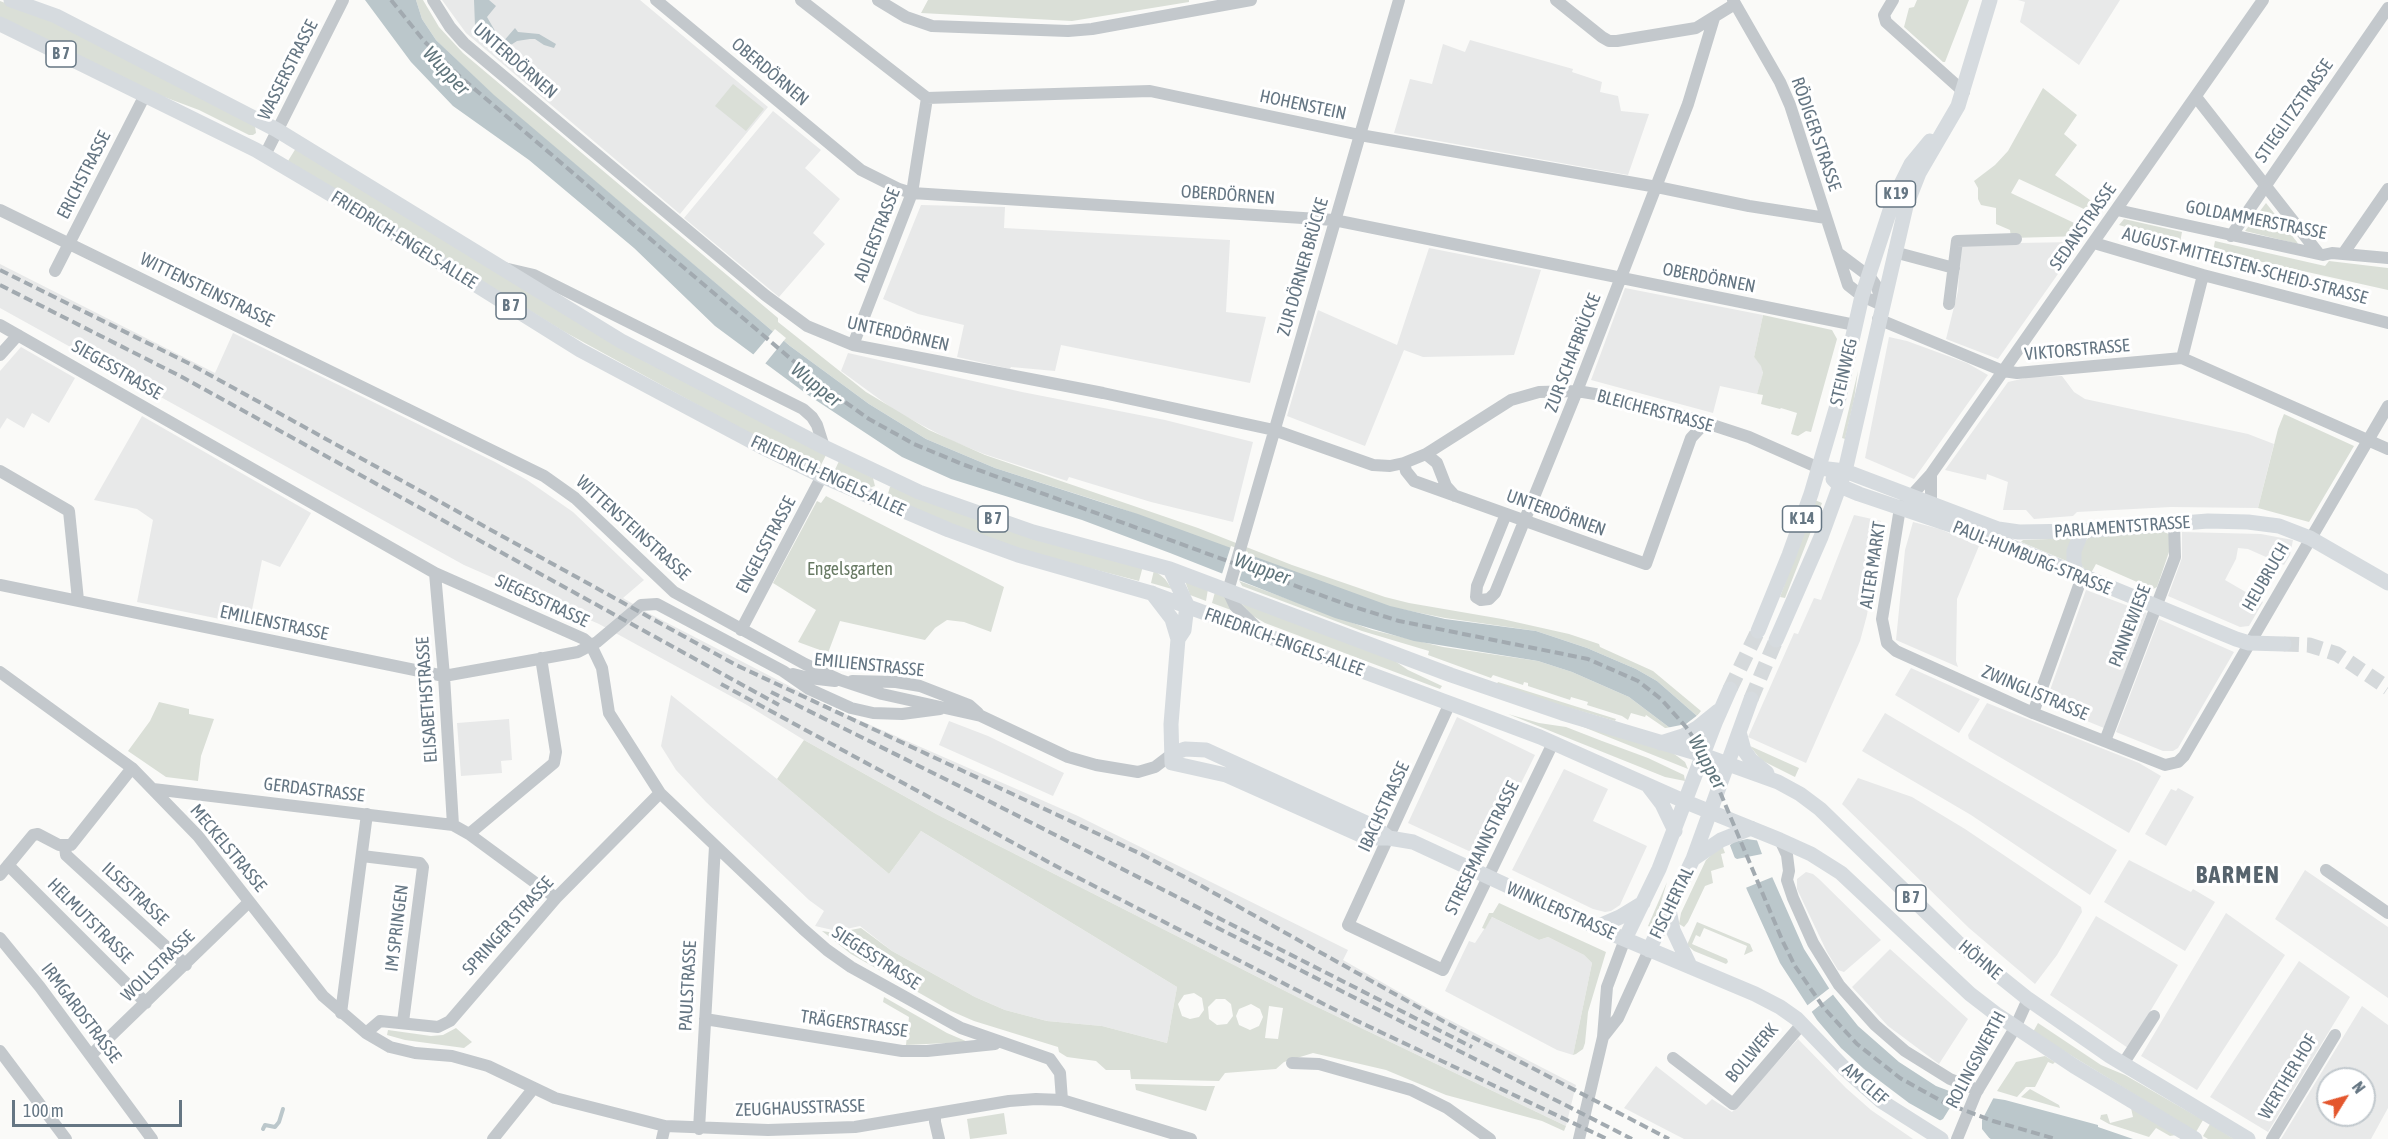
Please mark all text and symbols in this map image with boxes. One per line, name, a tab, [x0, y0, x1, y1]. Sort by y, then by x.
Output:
street label: WASSERSTRASSE	[254, 16, 322, 124]
street label: UNTERDÖRNEN	[469, 19, 561, 103]
street label: OBERDÖRNEN	[727, 33, 813, 111]
road number: B 7	[46, 41, 76, 67]
water label: Wupper	[418, 42, 474, 100]
street label: STIEGLITZSTRASSE	[2250, 55, 2338, 167]
street label: RÖDIGER STRASSE	[1786, 74, 1846, 194]
street label: HOHENSTEIN	[1258, 85, 1348, 125]
street label: ERICHSTRASSE	[53, 127, 115, 223]
street label: SEDANSTRASSE	[2045, 180, 2121, 274]
street label: OBERDÖRNEN	[1180, 181, 1276, 209]
road number: K 19	[1876, 181, 1916, 207]
street label: ADLERSTRASSE	[849, 185, 905, 285]
street label: FRIEDRICH-ENGELS-ALLEE	[327, 186, 481, 294]
street label: ZUR DÖRNER BRÜCKE	[1273, 196, 1333, 338]
street label: GOLDAMMERSTRASSE	[2184, 196, 2328, 244]
street label: AUGUST-MITTELSTEN-SCHEID-STRASSE	[2120, 223, 2370, 309]
street label: WITTENSTEINSTRASSE	[137, 248, 277, 332]
street label: OBERDÖRNEN	[1661, 258, 1757, 298]
street label: ZUR SCHAFBRÜCKE	[1540, 291, 1606, 415]
road number: B 7	[496, 293, 526, 319]
street label: UNTERDÖRNEN	[845, 312, 951, 356]
street label: SIEGESSTRASSE	[68, 335, 166, 405]
street label: VIKTORSTRASSE	[2024, 335, 2130, 365]
street label: STEINWEG	[1826, 336, 1862, 408]
water label: Wupper	[786, 357, 846, 413]
street label: BLEICHERSTRASSE	[1595, 385, 1715, 437]
street label: FRIEDRICH-ENGELS-ALLEE	[747, 431, 909, 521]
street label: WITTENSTEINSTRASSE	[571, 471, 695, 585]
street label: UNTERDÖRNEN	[1503, 485, 1609, 541]
street label: ENGELSSTRASSE	[732, 493, 800, 597]
road number: B 7	[978, 506, 1008, 532]
road number: K 14	[1782, 506, 1822, 532]
street label: PARLAMENTSTRASSE	[2053, 511, 2191, 543]
street label: PAUL-HUMBURG-STRASSE	[1949, 516, 2115, 600]
street label: ALTER MARKT	[1855, 520, 1891, 610]
street label: HEUBRUCH	[2238, 539, 2294, 615]
water label: Wupper	[1231, 548, 1293, 590]
park label: Engelsgarten	[807, 558, 893, 580]
street label: SIEGESSTRASSE	[492, 570, 592, 632]
street label: PANNEWIESE	[2104, 582, 2156, 670]
street label: EMILIENSTRASSE	[218, 601, 330, 645]
street label: FRIEDRICH-ENGELS-ALLEE	[1201, 603, 1367, 681]
street label: ELISABETHSTRASSE	[412, 636, 442, 764]
street label: EMILIENSTRASSE	[813, 648, 925, 682]
street label: ZWINGLISTRASSE	[1979, 661, 2091, 725]
water label: Wupper	[1683, 731, 1731, 793]
street label: IBACHSTRASSE	[1354, 759, 1414, 855]
street label: GERDASTRASSE	[262, 773, 366, 807]
street label: STRESEMANNSTRASSE	[1440, 778, 1524, 918]
street label: MECKELSTRASSE	[185, 800, 271, 896]
street label: ILSESTRASSE	[97, 858, 173, 930]
district label: BARMEN	[2196, 861, 2280, 889]
street label: FISCHERTAL	[1645, 863, 1699, 943]
street label: SPRINGER STRASSE	[458, 872, 558, 980]
street label: HELMUTSTRASSE	[43, 874, 137, 968]
street label: WINKLERSTRASSE	[1503, 877, 1619, 945]
street label: IM SPRINGEN	[381, 883, 413, 973]
road number: B 7	[1896, 885, 1926, 911]
street label: SIEGESSTRASSE	[828, 922, 924, 994]
street label: WOLLSTRASSE	[117, 926, 199, 1006]
street label: HÖHNE	[1954, 936, 2006, 984]
street label: PAULSTRASSE	[675, 940, 701, 1032]
street label: IRMGARDSTRASSE	[37, 959, 125, 1067]
street label: TRÄGERSTRASSE	[799, 1006, 909, 1042]
street label: ROLINGSWERTH	[1941, 1008, 2011, 1112]
street label: BOLLWERK	[1721, 1019, 1783, 1087]
street label: WERTHER HOF	[2254, 1031, 2322, 1123]
street label: AM CLEF	[1838, 1058, 1892, 1110]
north arrow	[2316, 1067, 2376, 1127]
text: N	[2349, 1078, 2369, 1097]
scale bar	[15, 1088, 184, 1126]
street label: ZEUGHAUSSTRASSE	[735, 1095, 865, 1121]
text: 100 m	[23, 1100, 64, 1121]

